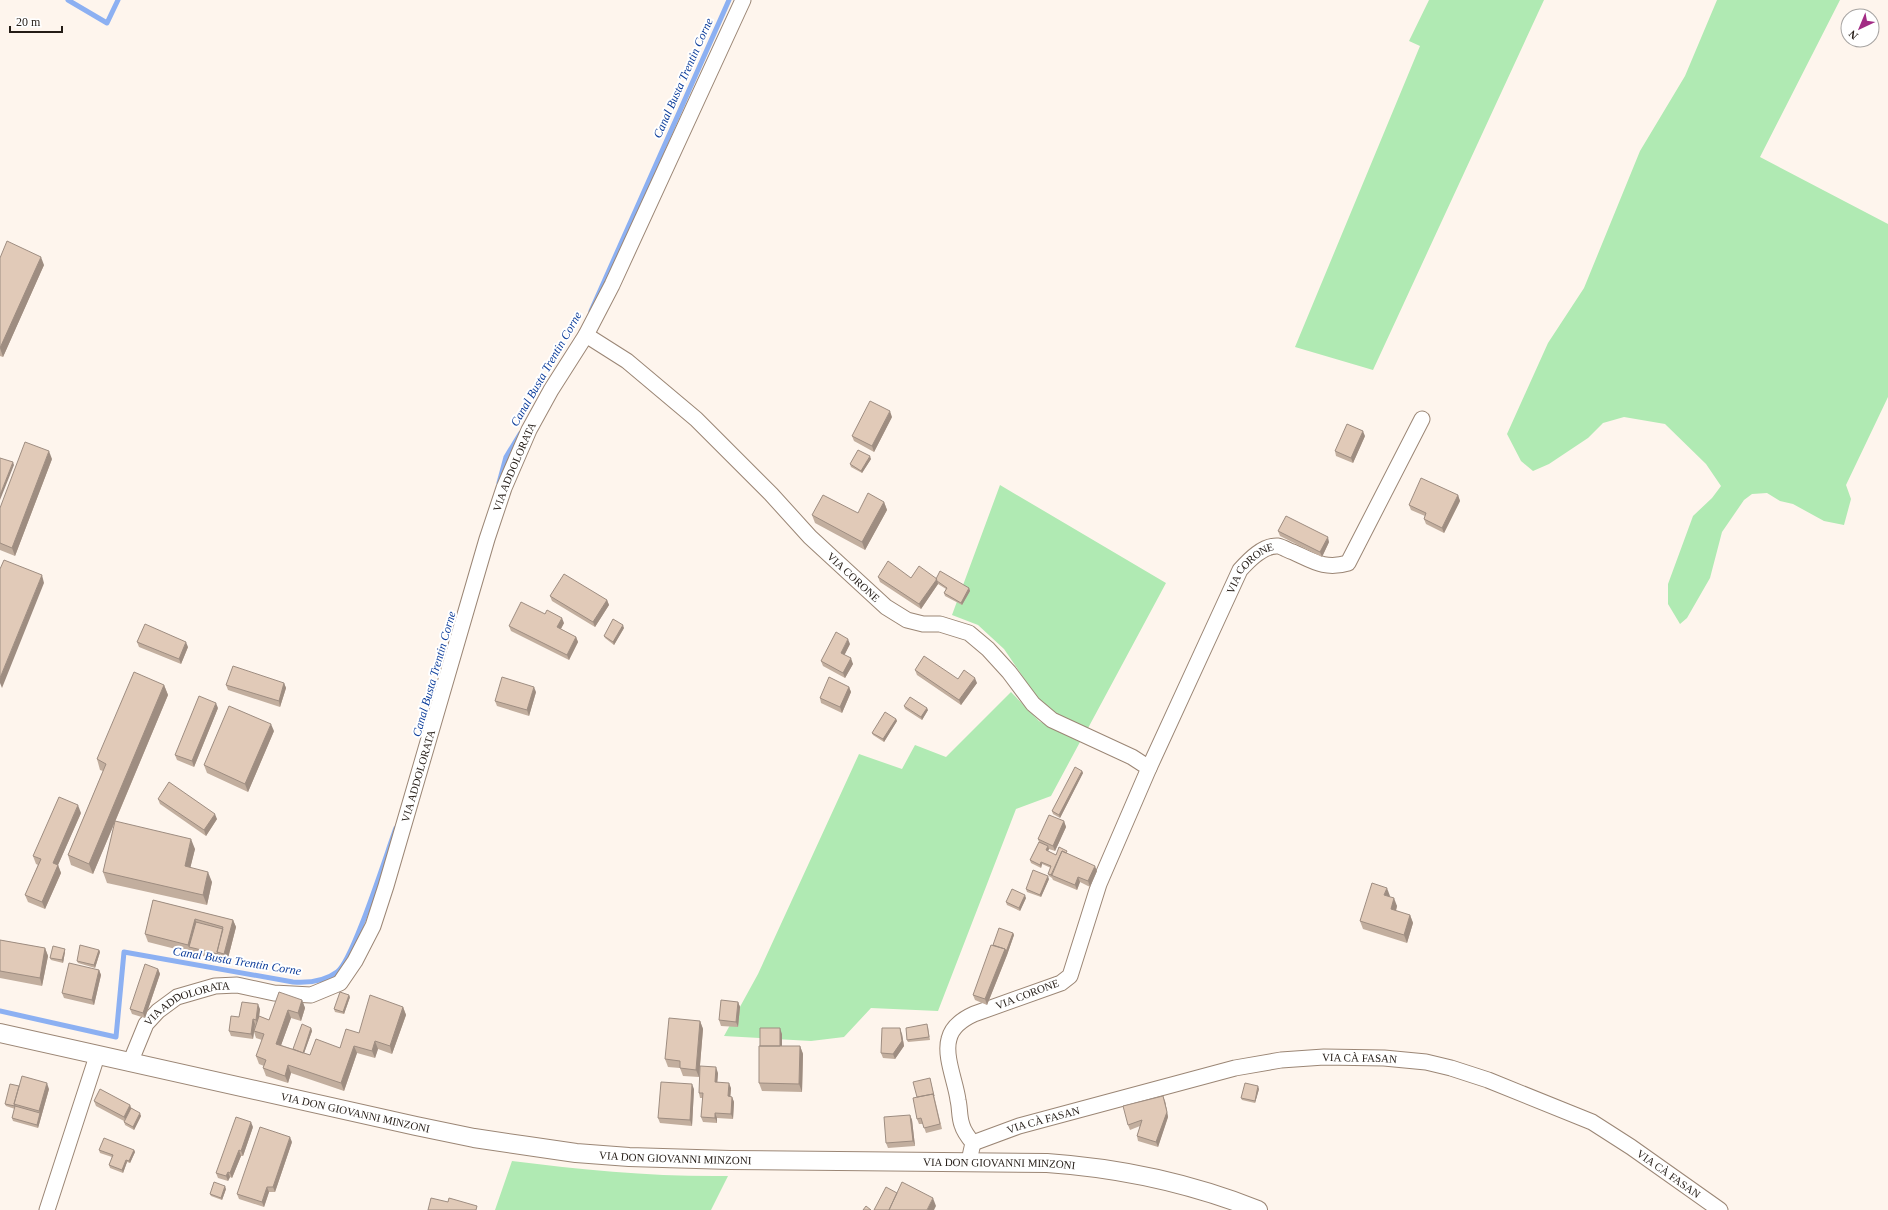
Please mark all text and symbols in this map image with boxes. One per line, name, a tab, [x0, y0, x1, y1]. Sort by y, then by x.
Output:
scale bar	[10, 8, 62, 34]
north arrow	[1840, 8, 1880, 48]
text: 20 m	[16, 15, 41, 29]
water label: Canal Busta Trentin Corne	[650, 15, 716, 140]
text: N	[1846, 28, 1860, 42]
water label: Canal Busta Trentin Corne	[507, 309, 585, 429]
street label: VIA ADDOLORATA	[491, 420, 538, 513]
street label: VIA CORONE	[1224, 540, 1275, 596]
street label: VIA CORONE	[825, 550, 882, 604]
water label: Canal Busta Trentin Corne	[409, 609, 459, 738]
street label: VIA ADDOLORATA	[399, 728, 437, 823]
water label: Canal Busta Trentin Corne	[172, 944, 303, 978]
street label: VIA CORONE	[994, 976, 1061, 1012]
street label: VIA ADDOLORATA	[142, 979, 230, 1028]
street label: VIA CÀ FASAN	[1322, 1051, 1398, 1065]
street label: VIA DON GIOVANNI MINZONI	[280, 1090, 431, 1135]
street label: VIA CÀ FASAN	[1005, 1104, 1081, 1136]
street label: VIA CÀ FASAN	[1635, 1147, 1703, 1200]
street label: VIA DON GIOVANNI MINZONI	[599, 1149, 752, 1166]
street label: VIA DON GIOVANNI MINZONI	[923, 1156, 1076, 1171]

